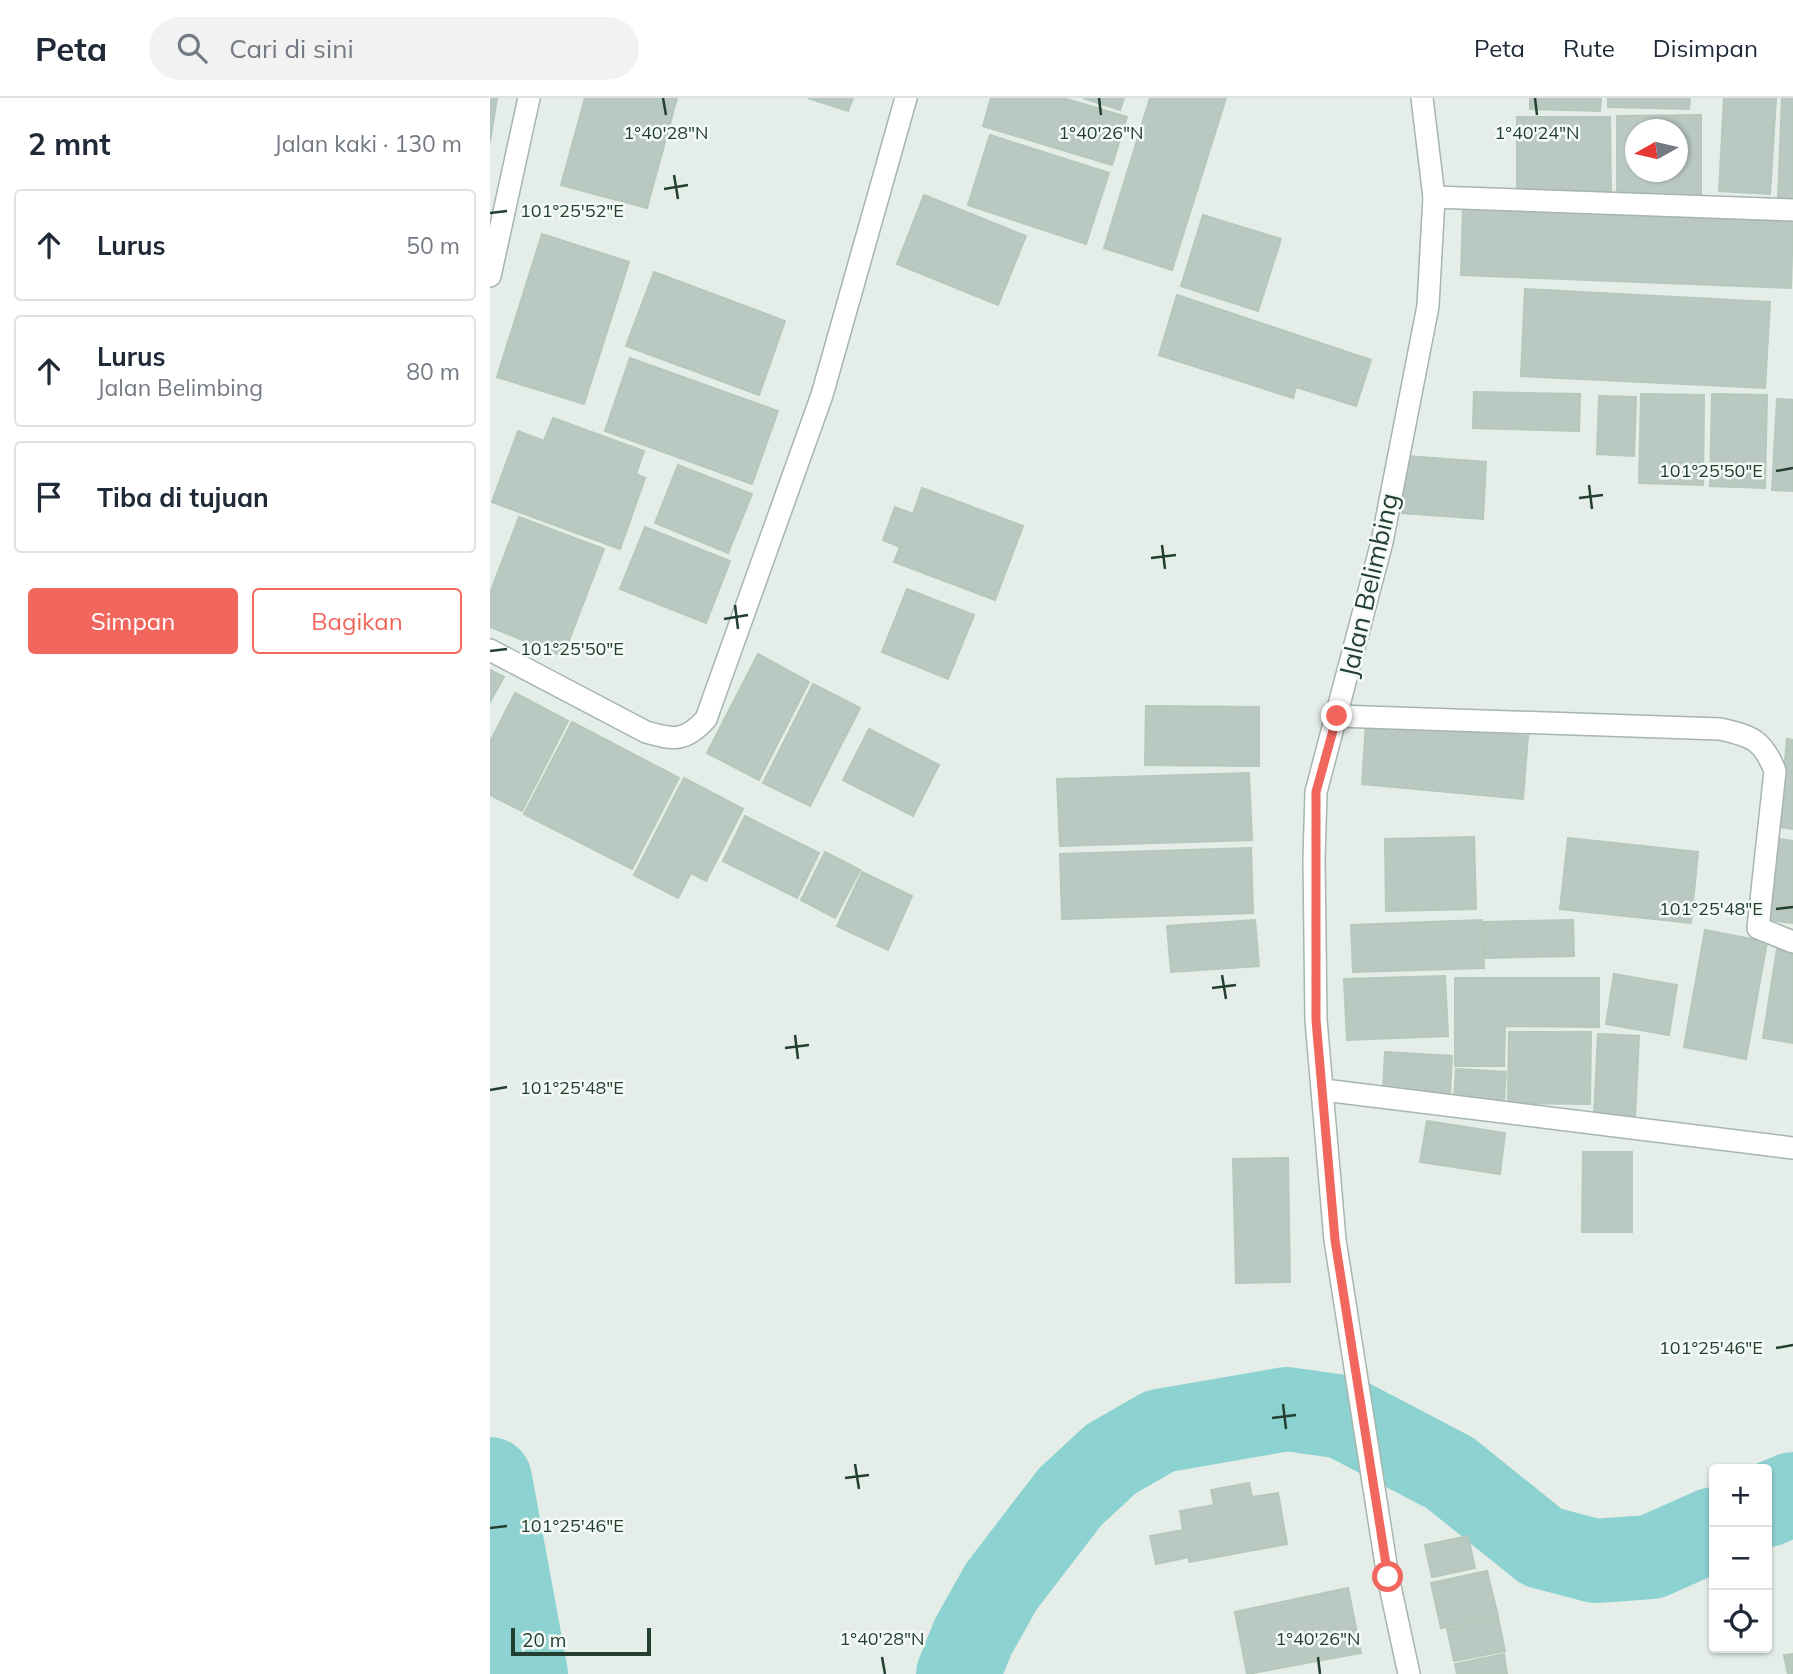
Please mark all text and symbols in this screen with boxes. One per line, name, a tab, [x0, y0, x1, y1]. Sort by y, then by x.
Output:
search box	[149, 17, 639, 80]
text: Peta	[35, 28, 107, 69]
icon: search	[173, 29, 211, 67]
text: Cari di sini	[229, 32, 354, 65]
text: Peta	[1474, 33, 1525, 63]
text: Rute	[1563, 33, 1615, 63]
text: Disimpan	[1653, 33, 1758, 63]
north arrow	[1625, 119, 1688, 182]
text: 1°40'28"N	[623, 121, 709, 144]
text: 1°40'26"N	[1058, 121, 1144, 144]
text: 1°40'24"N	[1494, 121, 1580, 144]
text: 2 mnt	[28, 125, 111, 163]
text: Jalan kaki · 130 m	[274, 129, 462, 158]
text: 101°25'52"E	[520, 199, 624, 222]
icon: ahead	[30, 226, 68, 264]
text: Lurus	[97, 229, 166, 262]
text: 50 m	[406, 231, 460, 260]
text: Lurus	[97, 340, 166, 373]
icon: ahead	[30, 352, 68, 390]
text: 80 m	[406, 357, 460, 386]
text: Jalan Belimbing	[97, 373, 263, 402]
text: 101°25'50"E	[1659, 459, 1763, 482]
icon: arrive	[30, 478, 68, 516]
text: Tiba di tujuan	[97, 481, 269, 514]
street label: Jalan Belimbing	[1331, 490, 1406, 680]
button: Simpan	[28, 588, 238, 654]
button: Bagikan	[252, 588, 462, 654]
text: 101°25'50"E	[520, 637, 624, 660]
route end	[1321, 700, 1352, 731]
text: 101°25'48"E	[1659, 897, 1763, 920]
text: 101°25'48"E	[520, 1076, 624, 1099]
text: 101°25'46"E	[1659, 1336, 1763, 1359]
map controls	[1709, 1464, 1772, 1653]
button: +	[1709, 1464, 1772, 1527]
text: 101°25'46"E	[520, 1514, 624, 1537]
button: −	[1709, 1527, 1772, 1590]
route start	[1372, 1561, 1403, 1592]
button: locate	[1709, 1590, 1772, 1653]
scale bar	[511, 1625, 651, 1657]
text: 1°40'28"N	[839, 1627, 925, 1650]
text: 1°40'26"N	[1275, 1627, 1361, 1650]
text: 20 m	[522, 1628, 566, 1652]

